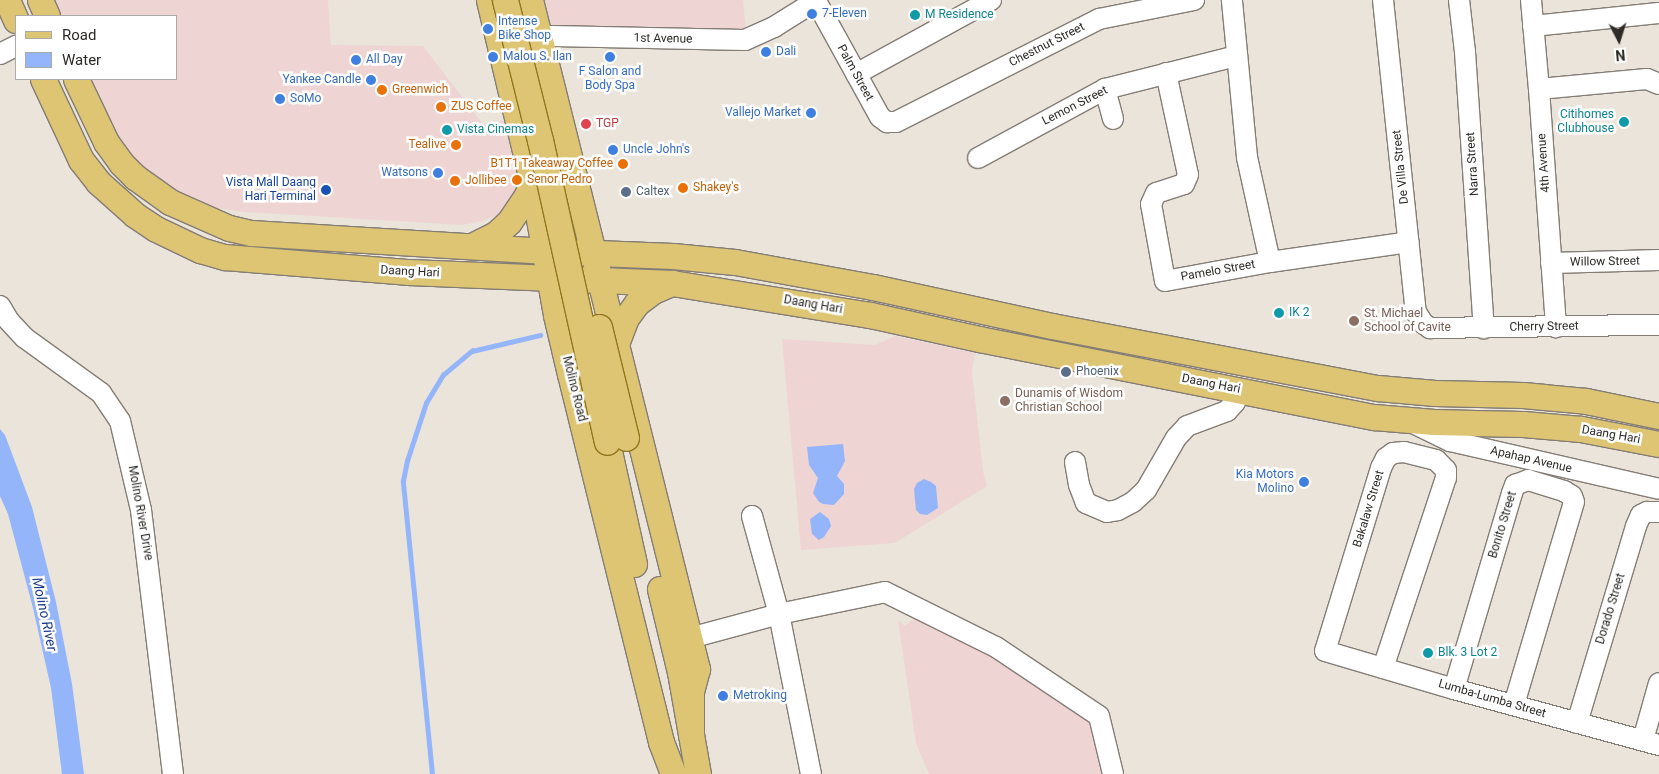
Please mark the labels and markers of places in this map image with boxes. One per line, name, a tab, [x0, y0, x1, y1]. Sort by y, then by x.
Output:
place label: 7-Eleven	[822, 7, 867, 21]
marker: 7-Eleven	[806, 8, 818, 20]
place label: M Residence	[925, 8, 994, 22]
marker: M Residence	[909, 9, 921, 21]
place label: Intense Bike Shop	[498, 15, 551, 43]
marker: Intense Bike Shop	[482, 23, 494, 35]
place label: Dali	[776, 45, 796, 59]
marker: Dali	[760, 46, 772, 58]
place label: Malou S. Ilan	[503, 50, 572, 64]
marker: Malou S. Ilan	[487, 51, 499, 63]
marker: F Salon and Body Spa	[604, 51, 616, 63]
place label: All Day	[366, 53, 403, 67]
marker: All Day	[350, 54, 362, 66]
place label: F Salon and Body Spa	[579, 65, 641, 93]
place label: Yankee Candle	[282, 73, 361, 87]
marker: Yankee Candle	[365, 74, 377, 86]
place label: Greenwich	[392, 83, 448, 97]
marker: Greenwich	[376, 84, 388, 96]
place label: SoMo	[290, 92, 321, 106]
marker: SoMo	[274, 93, 286, 105]
place label: ZUS Coffee	[451, 100, 512, 114]
marker: ZUS Coffee	[435, 101, 447, 113]
place label: Vallejo Market	[725, 106, 801, 120]
marker: Vallejo Market	[805, 107, 817, 119]
place label: Citihomes Clubhouse	[1557, 108, 1614, 136]
marker: Citihomes Clubhouse	[1618, 116, 1630, 128]
place label: TGP	[596, 117, 619, 131]
marker: TGP	[580, 118, 592, 130]
place label: Vista Cinemas	[457, 123, 534, 137]
marker: Vista Cinemas	[441, 124, 453, 136]
place label: Tealive	[409, 138, 446, 152]
marker: Tealive	[450, 139, 462, 151]
place label: Uncle John's	[623, 143, 690, 157]
marker: Uncle John's	[607, 144, 619, 156]
place label: B1T1 Takeaway Coffee	[490, 157, 613, 171]
marker: B1T1 Takeaway Coffee	[617, 158, 629, 170]
place label: Watsons	[381, 166, 428, 180]
marker: Watsons	[432, 167, 444, 179]
place label: Senor Pedro	[527, 173, 592, 187]
place label: Jollibee	[465, 174, 507, 188]
marker: Senor Pedro	[511, 174, 523, 186]
marker: Jollibee	[449, 175, 461, 187]
place label: Vista Mall Daang Hari Terminal	[226, 176, 316, 204]
place label: Shakey's	[693, 181, 739, 195]
marker: Shakey's	[677, 182, 689, 194]
marker: Vista Mall Daang Hari Terminal	[320, 184, 332, 196]
place label: Caltex	[636, 185, 669, 199]
marker: Caltex	[620, 186, 632, 198]
place label: IK 2	[1289, 306, 1310, 320]
marker: IK 2	[1273, 307, 1285, 319]
place label: St. Michael School of Cavite	[1364, 307, 1451, 335]
marker: St. Michael School of Cavite	[1348, 315, 1360, 327]
place label: Phoenix	[1076, 365, 1119, 379]
marker: Phoenix	[1060, 366, 1072, 378]
place label: Dunamis of Wisdom Christian School	[1015, 387, 1123, 415]
marker: Dunamis of Wisdom Christian School	[999, 395, 1011, 407]
place label: Kia Motors Molino	[1236, 468, 1294, 496]
marker: Kia Motors Molino	[1298, 476, 1310, 488]
place label: Blk. 3 Lot 2	[1438, 646, 1497, 660]
marker: Blk. 3 Lot 2	[1422, 647, 1434, 659]
place label: Metroking	[733, 689, 787, 703]
marker: Metroking	[717, 690, 729, 702]

